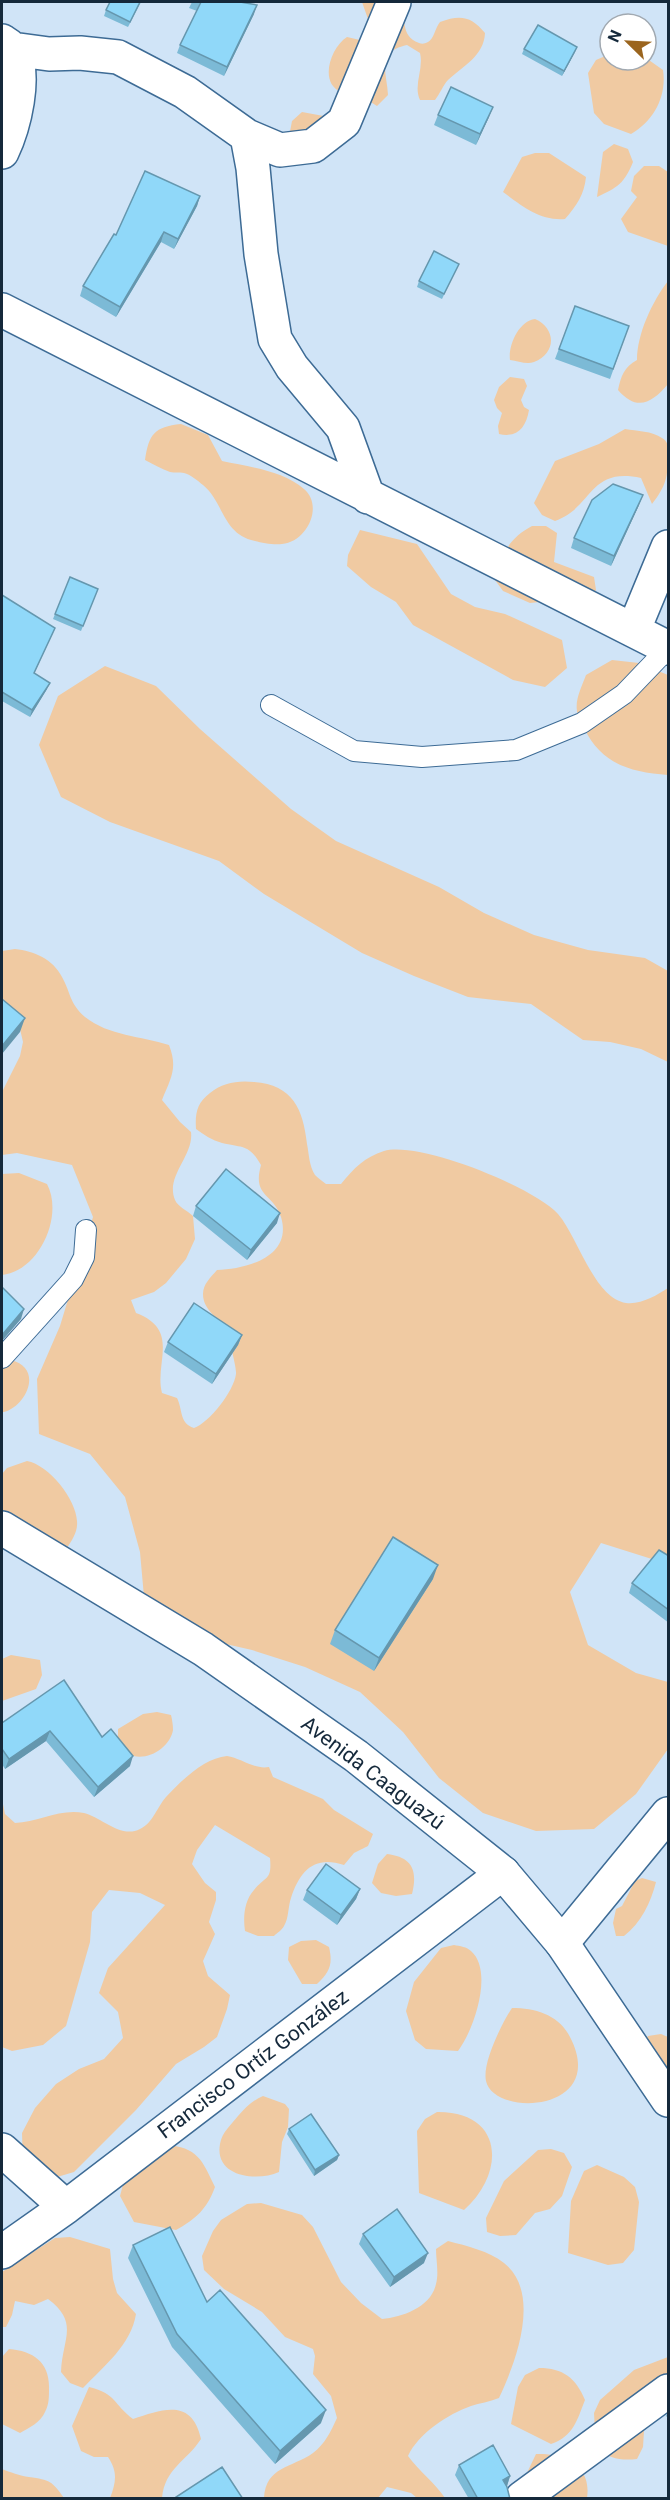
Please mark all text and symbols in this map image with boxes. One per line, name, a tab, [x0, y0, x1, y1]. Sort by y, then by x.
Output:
north arrow	[598, 12, 658, 72]
text: N	[604, 27, 626, 45]
street label: Avenida Caaguazú	[297, 1711, 449, 1835]
street label: Francisco Ortíz González	[153, 1985, 353, 2143]

